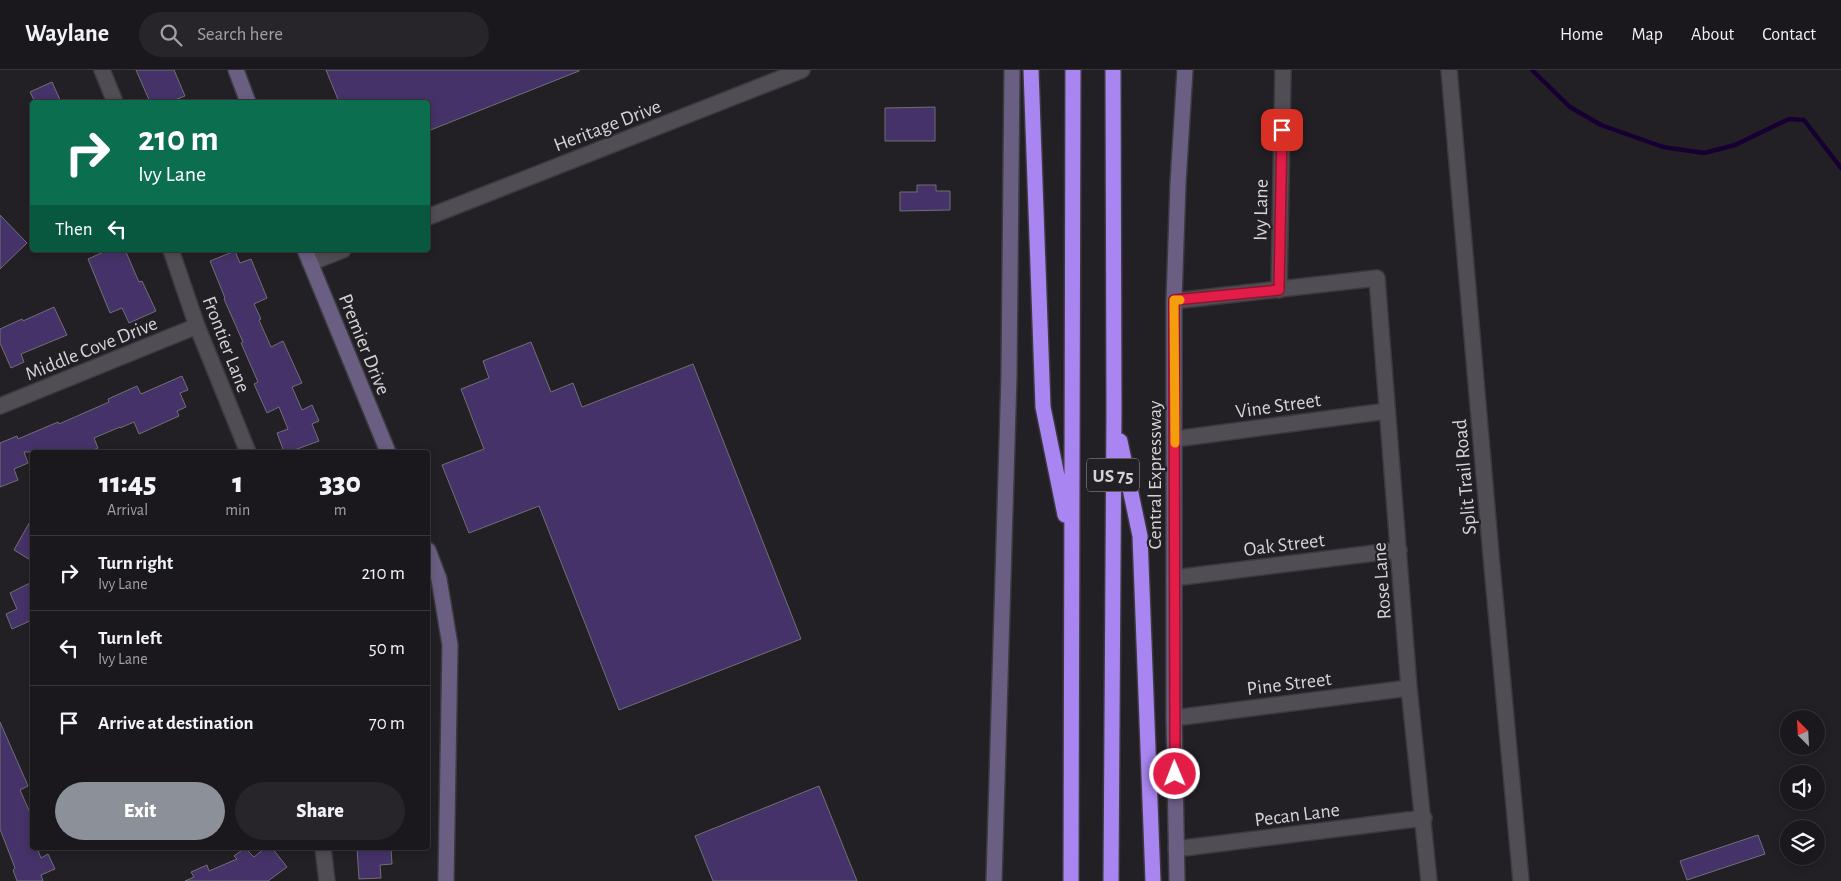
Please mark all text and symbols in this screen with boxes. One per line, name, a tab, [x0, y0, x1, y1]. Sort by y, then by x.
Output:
search box	[139, 12, 489, 57]
icon: search	[157, 21, 185, 49]
text: Waylane	[25, 22, 109, 46]
text: Search here	[197, 25, 283, 44]
text: Home	[1560, 26, 1603, 44]
text: Map	[1631, 26, 1663, 44]
text: About	[1691, 26, 1734, 44]
text: Contact	[1762, 26, 1816, 44]
street label: Heritage Drive	[551, 96, 664, 156]
pin	[1261, 109, 1303, 151]
icon: arrive	[1268, 116, 1296, 144]
icon: right	[55, 120, 120, 185]
text: 210 m	[138, 122, 219, 157]
text: Ivy Lane	[138, 163, 206, 185]
street label: Ivy Lane	[1250, 179, 1272, 241]
icon: left	[103, 215, 131, 243]
text: Then	[55, 220, 93, 239]
street label: Premier Drive	[335, 291, 393, 398]
street label: Frontier Lane	[199, 293, 254, 395]
street label: Middle Cove Drive	[22, 313, 160, 385]
street label: Vine Street	[1234, 390, 1323, 422]
street label: Central Expressway	[1145, 400, 1165, 550]
street label: Split Trail Road	[1450, 418, 1480, 536]
road number: US 75	[1087, 458, 1139, 492]
text: 11:45	[99, 468, 156, 498]
text: 1	[232, 468, 243, 498]
text: 330	[319, 468, 361, 498]
text: Arrival	[107, 502, 148, 518]
text: min	[225, 502, 250, 518]
text: m	[334, 502, 347, 518]
street label: Oak Street	[1242, 530, 1326, 560]
street label: Rose Lane	[1369, 542, 1395, 620]
text: Turn right	[98, 554, 173, 573]
icon: right	[55, 559, 83, 587]
text: 210 m	[361, 564, 405, 583]
text: Ivy Lane	[98, 576, 148, 592]
text: Turn left	[98, 629, 162, 648]
icon: left	[55, 634, 83, 662]
text: 50 m	[369, 639, 405, 658]
text: Ivy Lane	[98, 651, 148, 667]
street label: Pine Street	[1246, 669, 1333, 699]
icon: arrive	[55, 709, 83, 737]
north arrow	[1780, 710, 1825, 755]
map controls	[1780, 710, 1825, 865]
text: Arrive at destination	[98, 714, 254, 733]
text: 70 m	[369, 714, 405, 733]
position arrow	[1148, 747, 1200, 799]
button: sound	[1780, 765, 1825, 810]
button: Exit	[55, 782, 225, 840]
button: Share	[235, 782, 405, 840]
street label: Pecan Lane	[1253, 800, 1341, 830]
button: layers	[1780, 820, 1825, 865]

